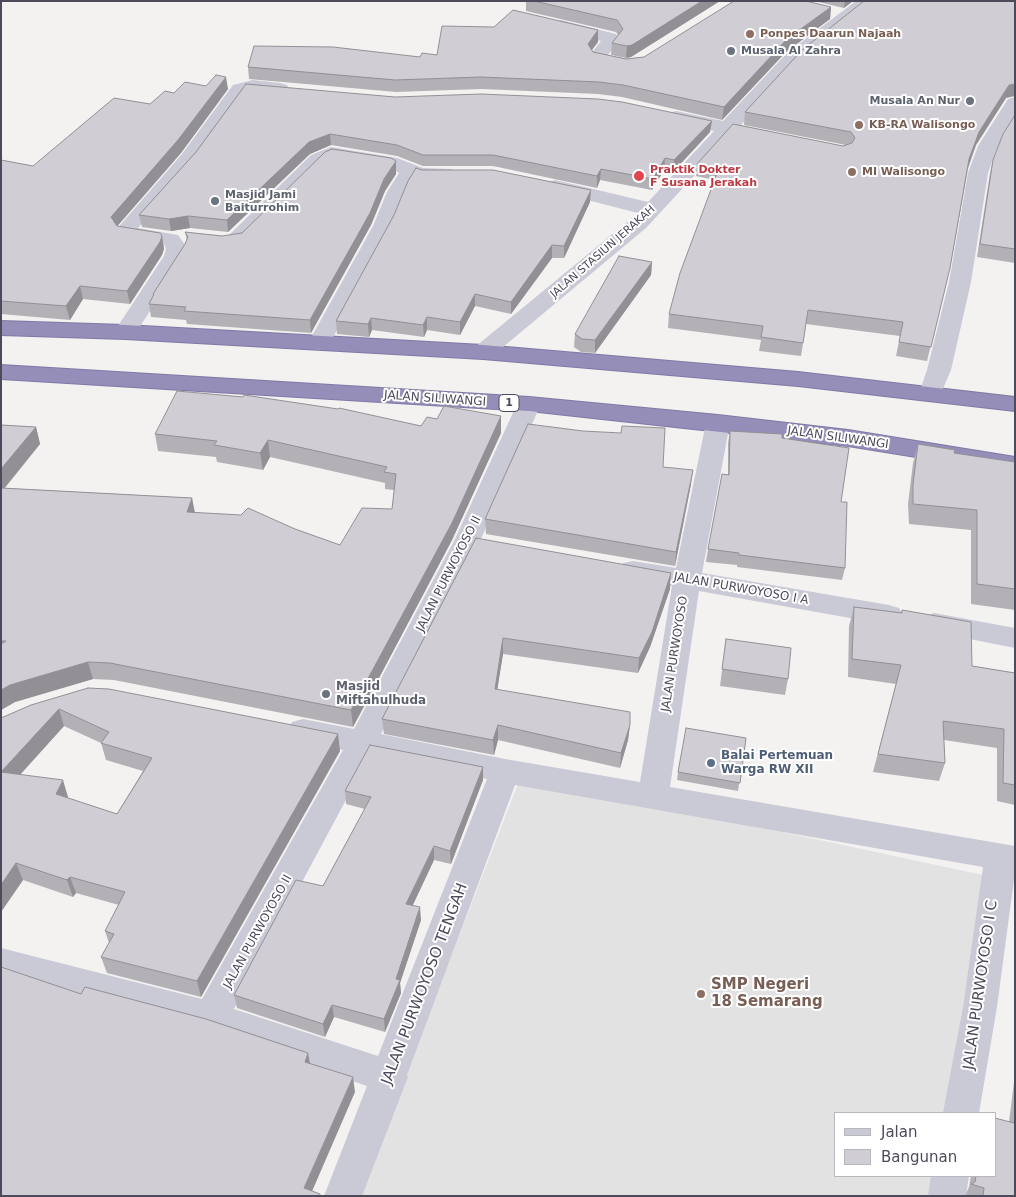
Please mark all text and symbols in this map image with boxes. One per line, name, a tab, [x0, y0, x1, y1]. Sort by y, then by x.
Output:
place label: Ponpes Daarun Najaah	[760, 27, 901, 41]
marker: Ponpes Daarun Najaah	[744, 28, 756, 40]
place label: Musala Al Zahra	[741, 44, 841, 58]
marker: Musala Al Zahra	[725, 45, 737, 57]
place label: Musala An Nur	[870, 94, 960, 108]
marker: Musala An Nur	[964, 95, 976, 107]
place label: KB-RA Walisongo	[869, 118, 975, 132]
marker: KB-RA Walisongo	[853, 119, 865, 131]
place label: Praktik Dokter F Susana Jerakah	[650, 163, 757, 189]
place label: MI Walisongo	[862, 165, 945, 179]
marker: MI Walisongo	[846, 166, 858, 178]
marker: Praktik Dokter F Susana Jerakah	[632, 169, 646, 183]
place label: Masjid Jami Baiturrohim	[225, 188, 299, 214]
marker: Masjid Jami Baiturrohim	[209, 195, 221, 207]
street label: JALAN STASIUN JERAKAH	[548, 203, 658, 301]
street label: JALAN SILIWANGI	[384, 388, 486, 410]
road number: 1	[499, 394, 519, 412]
street label: JALAN SILIWANGI	[786, 424, 890, 452]
street label: JALAN PURWOYOSO II	[414, 514, 484, 634]
street label: JALAN PURWOYOSO I A	[672, 570, 810, 608]
street label: JALAN PURWOYOSO	[659, 595, 691, 713]
place label: Masjid Miftahulhuda	[336, 680, 426, 708]
marker: Masjid Miftahulhuda	[320, 688, 332, 700]
place label: Balai Pertemuan Warga RW XII	[721, 749, 833, 777]
marker: Balai Pertemuan Warga RW XII	[705, 757, 717, 769]
street label: JALAN PURWOYOSO II	[221, 872, 295, 992]
street label: JALAN PURWOYOSO TENGAH	[378, 881, 472, 1087]
street label: JALAN PURWOYOSO I C	[960, 899, 1002, 1071]
place label: SMP Negeri 18 Semarang	[711, 976, 823, 1011]
marker: SMP Negeri 18 Semarang	[695, 988, 707, 1000]
legend	[834, 1112, 996, 1177]
text: Jalan	[881, 1123, 917, 1141]
text: Bangunan	[881, 1148, 957, 1166]

